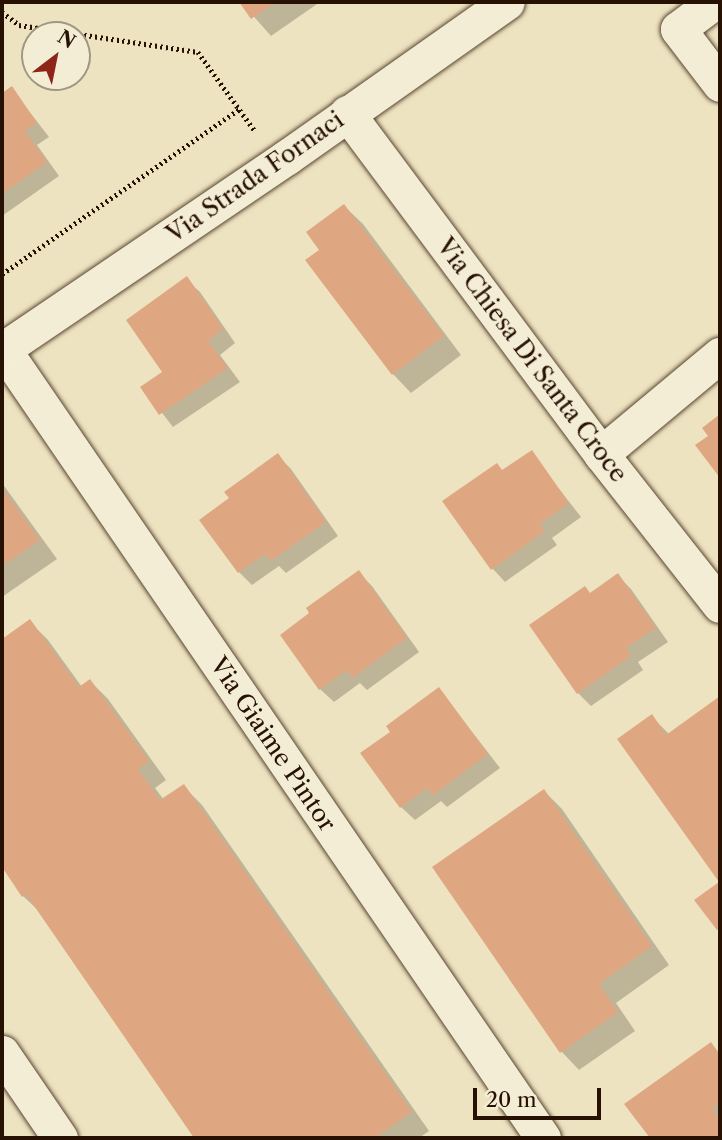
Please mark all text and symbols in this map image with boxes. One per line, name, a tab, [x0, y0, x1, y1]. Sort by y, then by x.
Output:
north arrow	[21, 21, 91, 91]
text: N	[53, 25, 79, 54]
street label: Via Strada Fornaci	[161, 105, 349, 249]
street label: Via Chiesa Di Santa Croce	[430, 232, 634, 488]
street label: Via Giaime Pintor	[204, 651, 342, 837]
scale bar	[477, 1074, 605, 1118]
text: 20 m	[486, 1087, 537, 1112]

